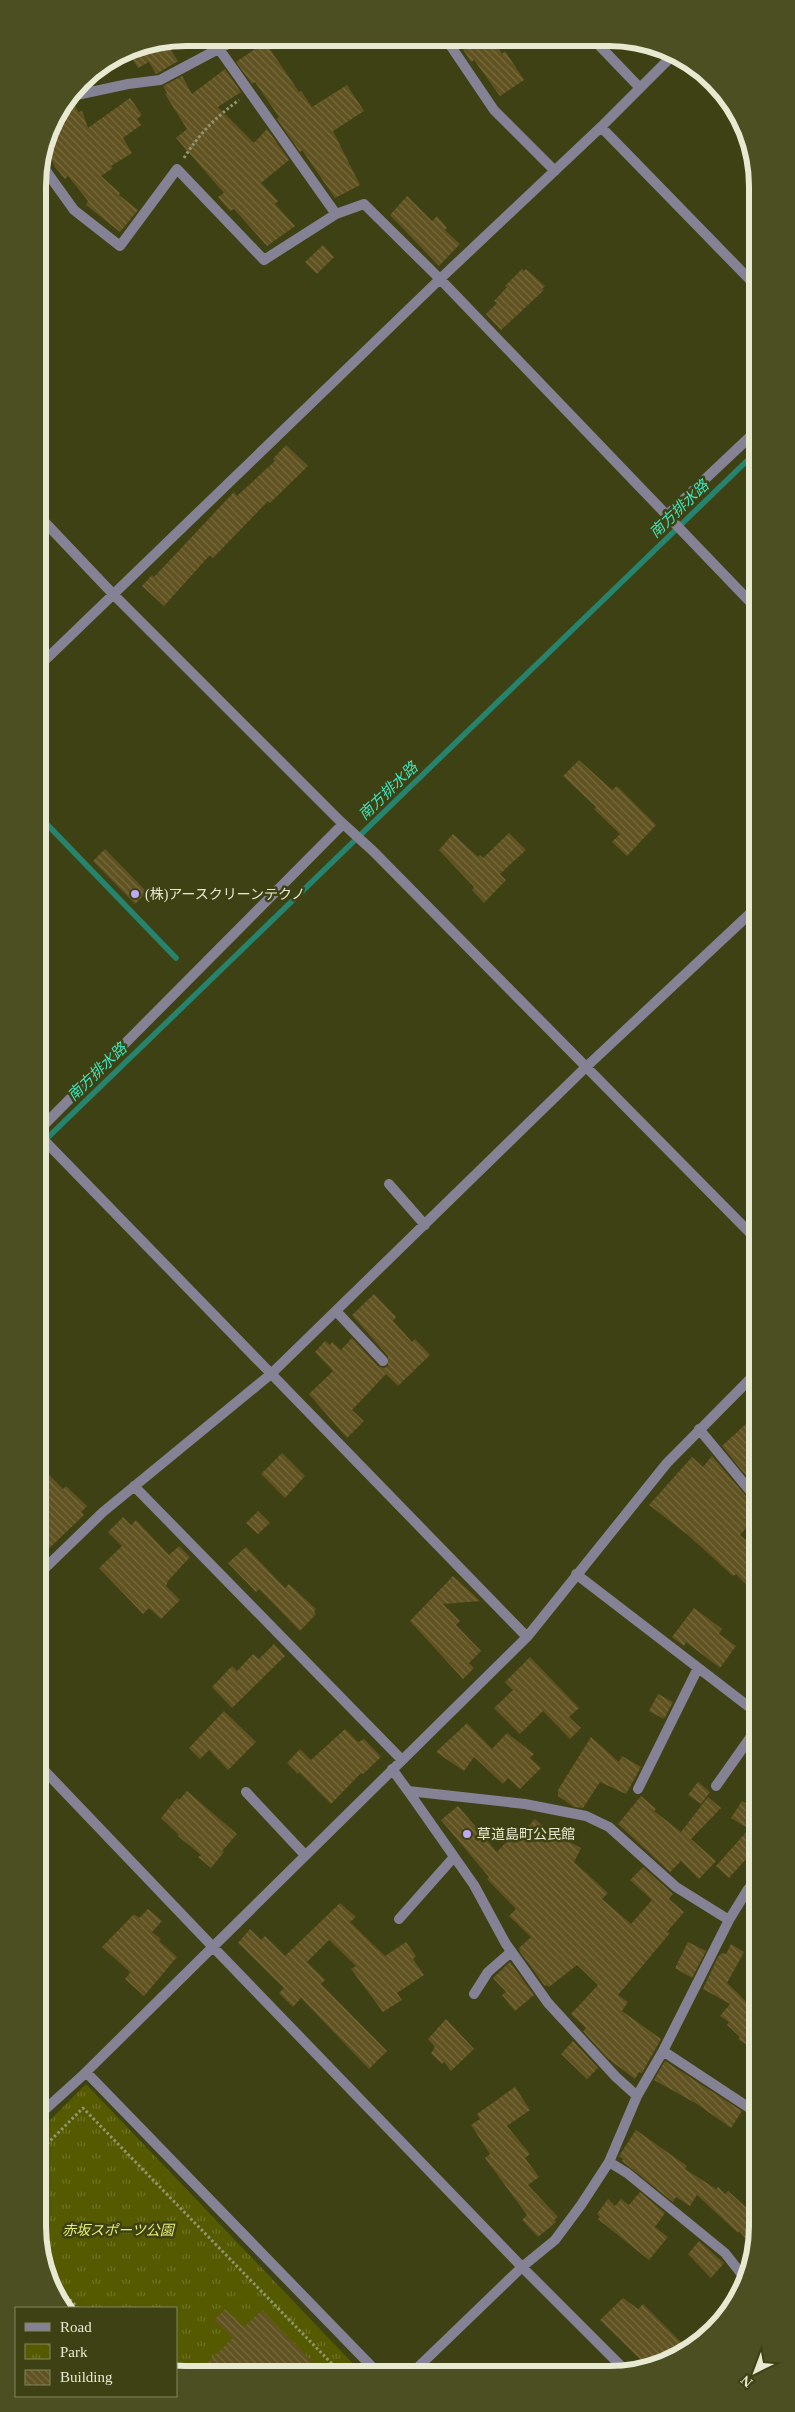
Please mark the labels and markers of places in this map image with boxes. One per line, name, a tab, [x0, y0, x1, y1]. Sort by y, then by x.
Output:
place label: (株)アースクリーンテクノ	[145, 887, 305, 903]
marker: (株)アースクリーンテクノ	[129, 888, 141, 900]
place label: 草道島町公民館	[477, 1827, 575, 1842]
marker: 草道島町公民館	[461, 1828, 473, 1840]

